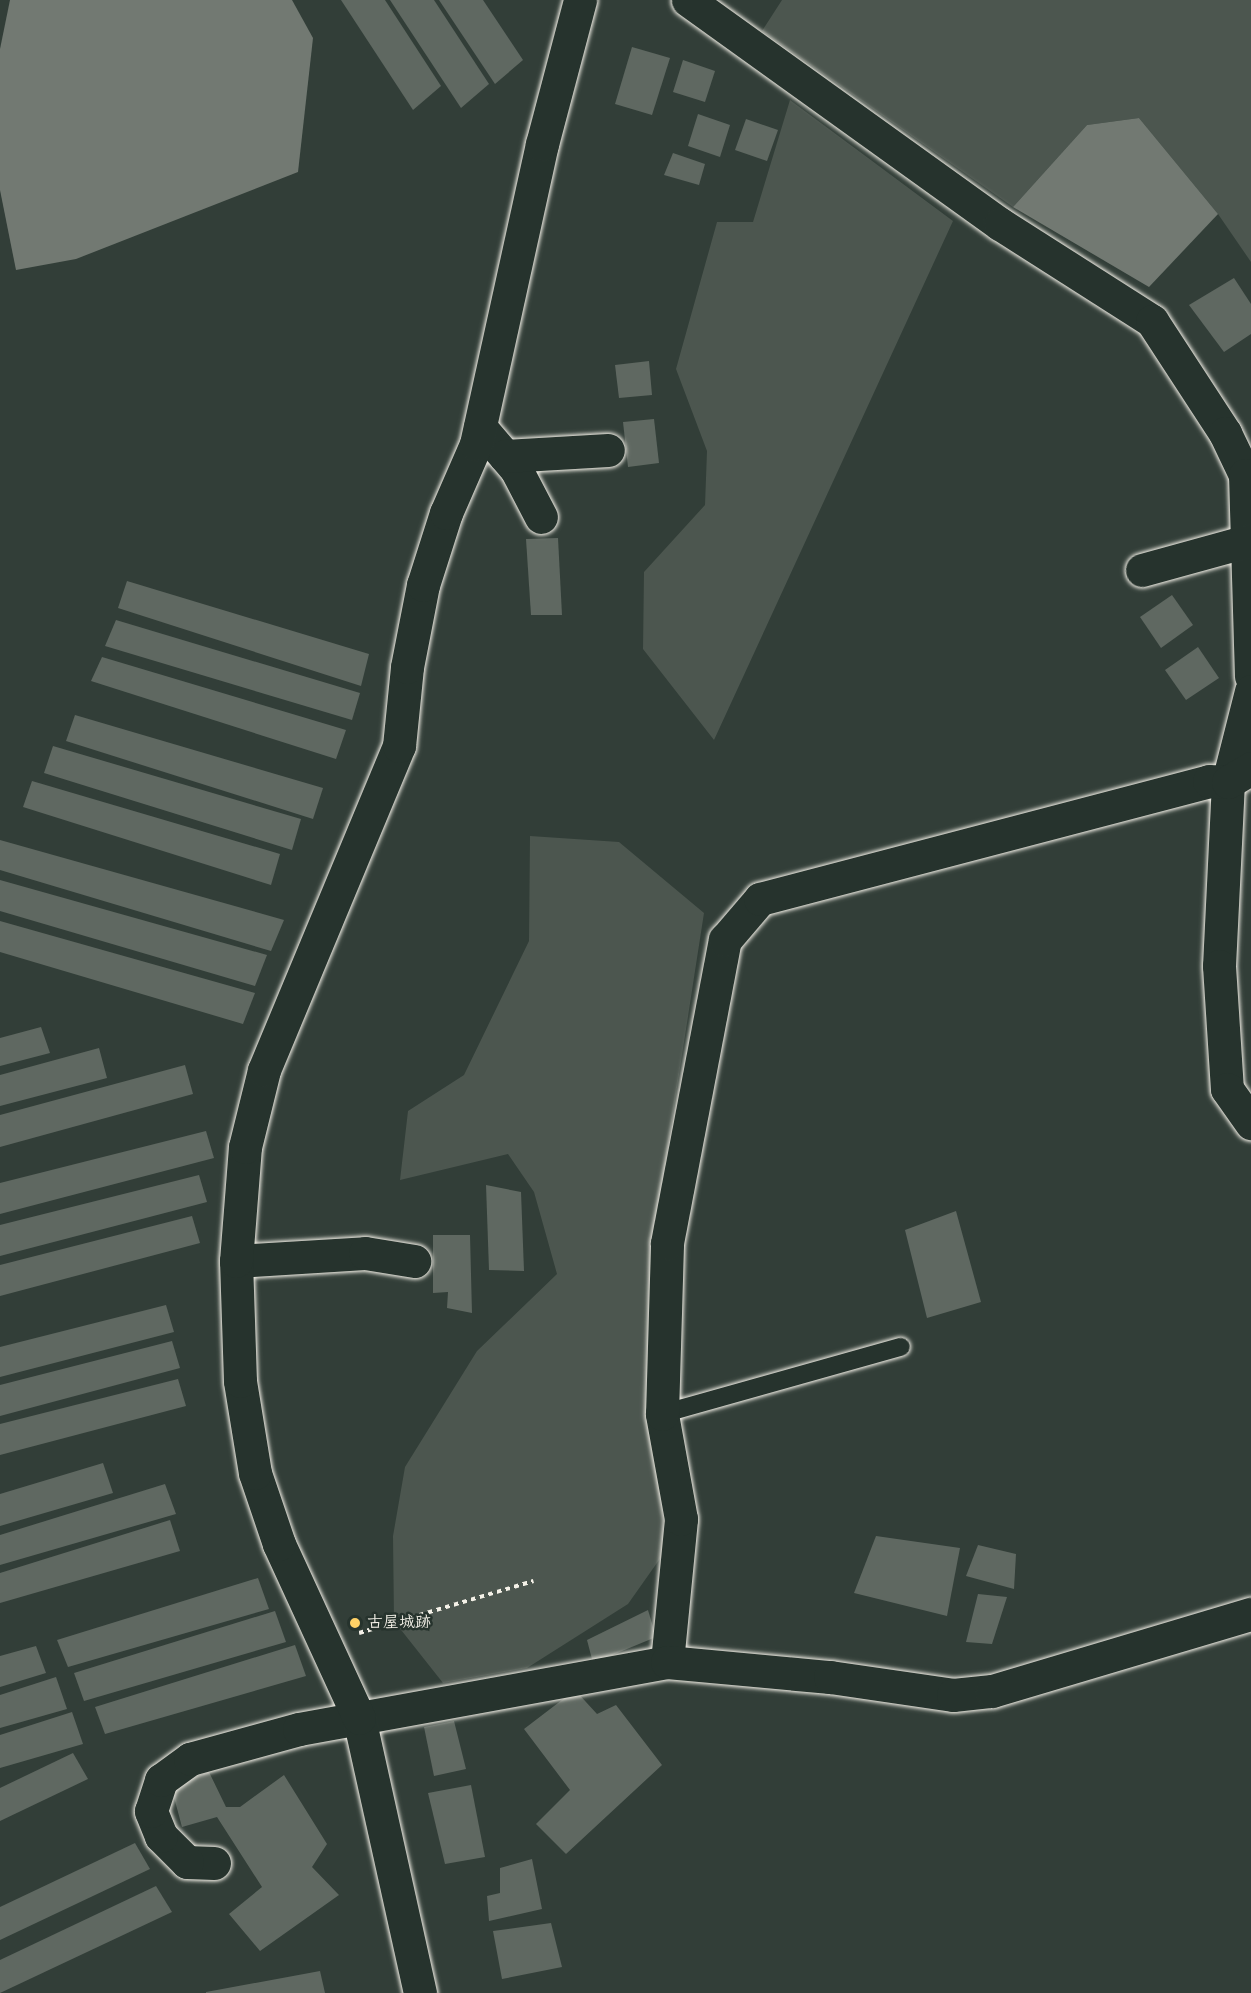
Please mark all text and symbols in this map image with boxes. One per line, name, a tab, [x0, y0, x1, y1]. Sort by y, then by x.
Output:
place label: 古屋城跡	[367, 1613, 431, 1633]
marker: 古屋城跡	[348, 1616, 362, 1630]

